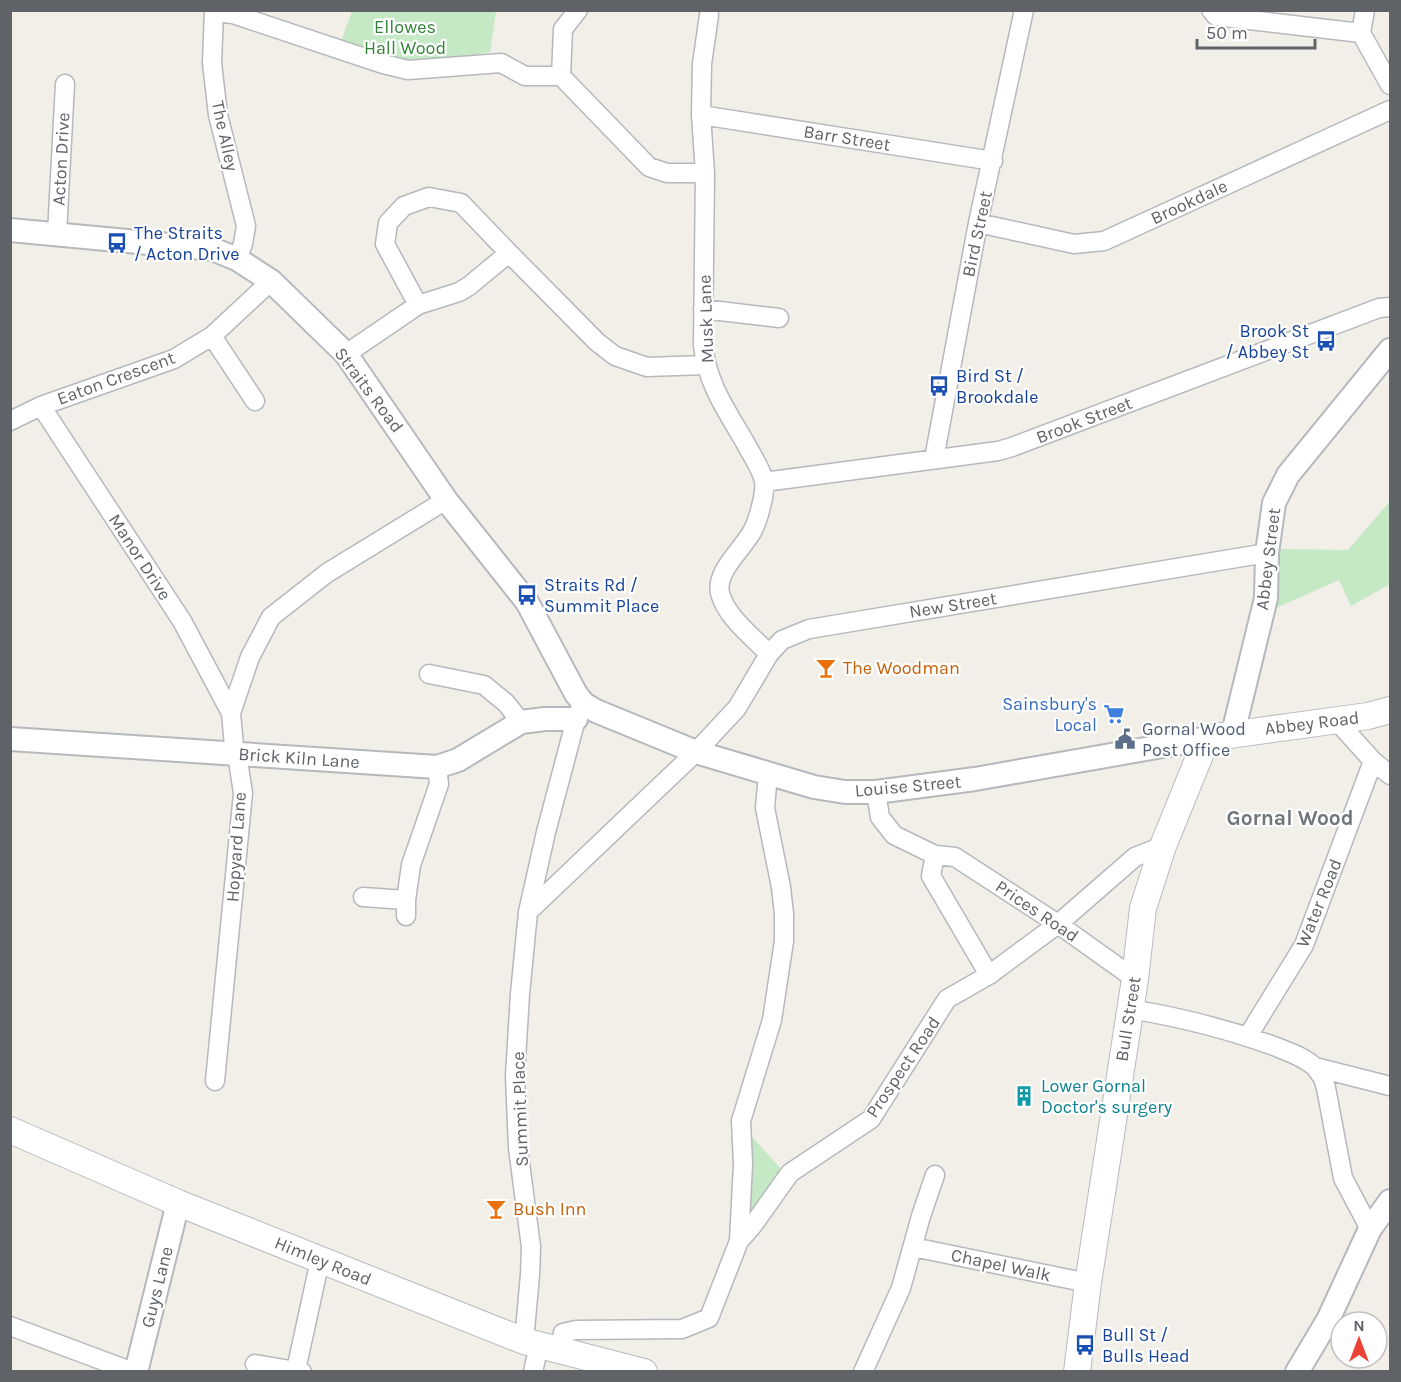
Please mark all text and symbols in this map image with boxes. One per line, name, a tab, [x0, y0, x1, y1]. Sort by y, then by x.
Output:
scale bar	[1197, 12, 1316, 50]
park label: Ellowes Hall Wood	[364, 16, 446, 59]
text: 50 m	[1206, 22, 1248, 44]
street label: The Alley	[207, 99, 243, 174]
street label: Acton Drive	[48, 112, 74, 206]
street label: Barr Street	[802, 120, 892, 156]
street label: Brookdale	[1147, 175, 1231, 229]
street label: Bird Street	[957, 189, 997, 279]
place label: The Straits / Acton Drive	[134, 222, 239, 265]
bus stop icon: The Straits / Acton Drive	[105, 231, 129, 255]
street label: Musk Lane	[693, 274, 719, 364]
place label: Brook St / Abbey St	[1226, 320, 1309, 363]
bus stop icon: Brook St / Abbey St	[1314, 329, 1338, 353]
street label: Straits Road	[330, 343, 408, 437]
street label: Eaton Crescent	[54, 346, 178, 410]
place label: Bird St / Brookdale	[956, 365, 1038, 408]
bus stop icon: Bird St / Brookdale	[927, 374, 951, 398]
street label: Brook Street	[1033, 392, 1135, 448]
street label: Abbey Street	[1251, 506, 1285, 611]
street label: Manor Drive	[104, 510, 176, 604]
place label: Straits Rd / Summit Place	[544, 574, 659, 617]
bus stop icon: Straits Rd / Summit Place	[515, 583, 539, 607]
street label: New Street	[908, 587, 999, 623]
bar icon: The Woodman	[814, 656, 838, 680]
place label: The Woodman	[843, 657, 960, 679]
place label: Sainsbury's Local	[1002, 693, 1097, 736]
supermarket icon: Sainsbury's Local	[1102, 702, 1126, 726]
street label: Abbey Road	[1264, 706, 1360, 740]
place label: Gornal Wood Post Office	[1142, 718, 1246, 761]
public building icon: Gornal Wood Post Office	[1113, 727, 1137, 751]
street label: Brick Kiln Lane	[238, 743, 360, 773]
street label: Louise Street	[854, 770, 962, 802]
street label: Hopyard Lane	[221, 791, 251, 903]
district label: Gornal Wood	[1226, 806, 1354, 830]
street label: Water Road	[1291, 855, 1347, 951]
street label: Prices Road	[991, 875, 1083, 947]
street label: Bull Street	[1110, 975, 1146, 1063]
street label: Prospect Road	[861, 1012, 945, 1122]
street label: Summit Place	[507, 1051, 533, 1167]
place label: Lower Gornal Doctor's surgery	[1041, 1075, 1173, 1118]
building icon: Lower Gornal Doctor's surgery	[1012, 1084, 1036, 1108]
bar icon: Bush Inn	[484, 1197, 508, 1221]
place label: Bush Inn	[513, 1198, 586, 1220]
street label: Himley Road	[271, 1232, 375, 1290]
street label: Guys Lane	[136, 1244, 178, 1330]
street label: Chapel Walk	[949, 1244, 1053, 1286]
north arrow	[1329, 1310, 1389, 1370]
text: N	[1353, 1316, 1365, 1335]
place label: Bull St / Bulls Head	[1102, 1324, 1190, 1367]
bus stop icon: Bull St / Bulls Head	[1073, 1333, 1097, 1357]

